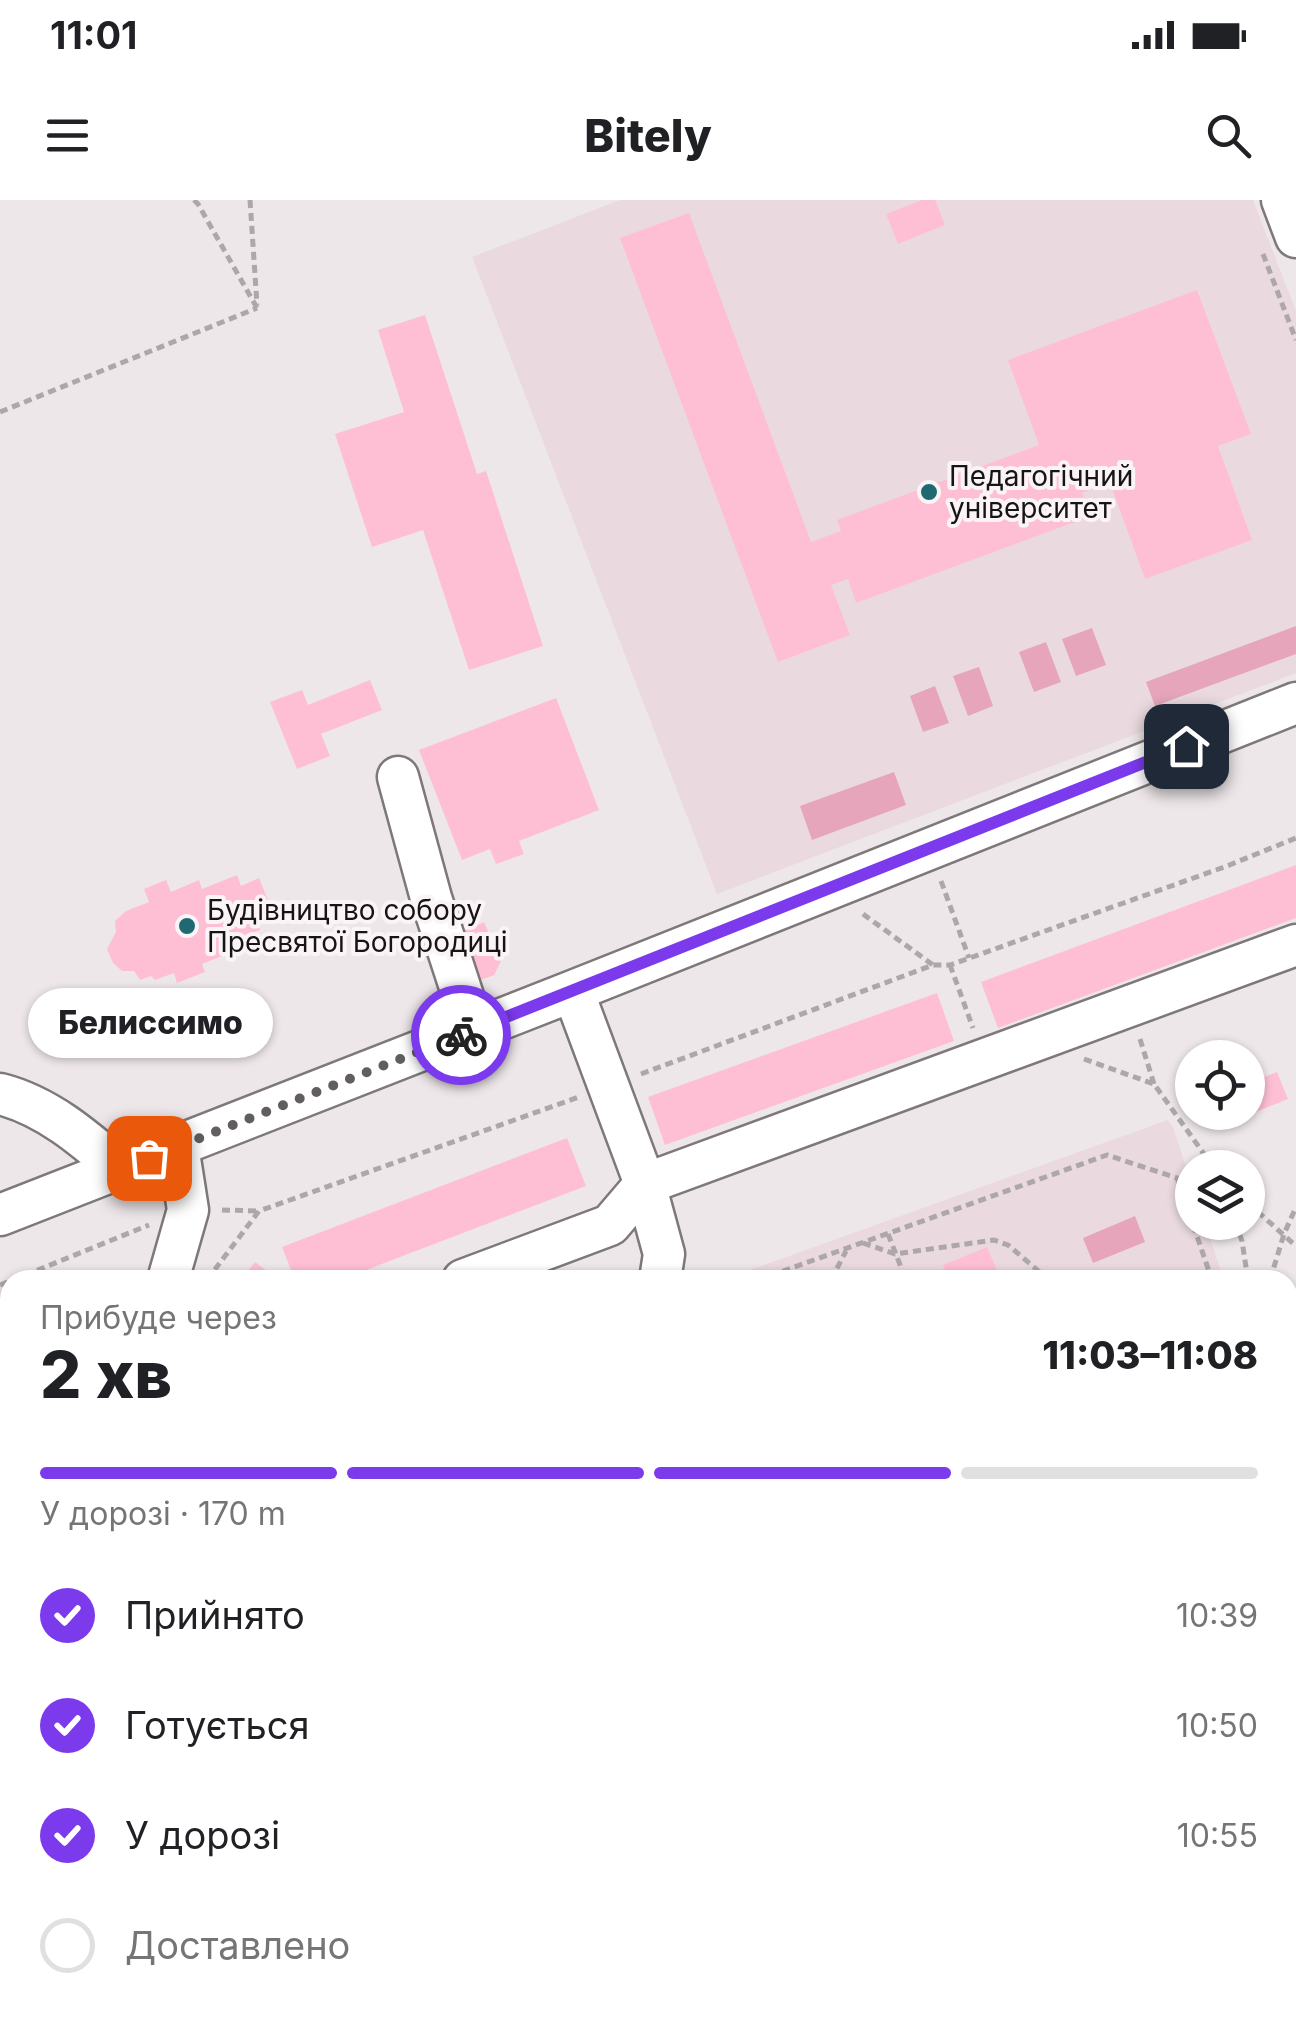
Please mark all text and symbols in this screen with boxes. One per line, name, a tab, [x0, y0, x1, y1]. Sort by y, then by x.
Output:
text: 11:01	[50, 12, 137, 58]
icon: menu	[40, 108, 95, 163]
text: Bitely	[584, 108, 712, 163]
icon: search	[1201, 108, 1256, 163]
place label: Педагогічний університет	[949, 459, 1133, 525]
marker: Педагогічний університет	[918, 481, 940, 503]
pin	[1144, 704, 1229, 789]
icon: home	[1159, 719, 1214, 774]
place label: Будівництво собору Пресвятої Богородиці	[207, 893, 508, 959]
marker: Будівництво собору Пресвятої Богородиці	[176, 915, 198, 937]
courier	[411, 985, 511, 1085]
callout: Белиссимо	[27, 988, 272, 1058]
text: Белиссимо	[58, 1003, 243, 1042]
icon: bike	[434, 1008, 489, 1063]
map controls	[1175, 1040, 1265, 1240]
button: locate	[1175, 1040, 1265, 1130]
pin	[107, 1116, 192, 1201]
icon: bag	[122, 1131, 177, 1186]
button: layers	[1175, 1150, 1265, 1240]
text: Прибуде через	[40, 1298, 277, 1337]
text: 11:03–11:08	[1042, 1332, 1258, 1378]
text: 2 хв	[40, 1335, 172, 1414]
text: У дорозі · 170 m	[40, 1494, 286, 1533]
icon: check	[40, 1588, 95, 1643]
text: Прийнято	[125, 1592, 305, 1638]
text: 10:39	[1176, 1596, 1258, 1635]
icon: check	[40, 1698, 95, 1753]
text: Готується	[125, 1702, 310, 1748]
text: 10:50	[1176, 1706, 1258, 1745]
icon: check	[40, 1808, 95, 1863]
text: У дорозі	[125, 1812, 280, 1858]
text: 10:55	[1177, 1816, 1258, 1855]
text: Доставлено	[125, 1922, 350, 1968]

